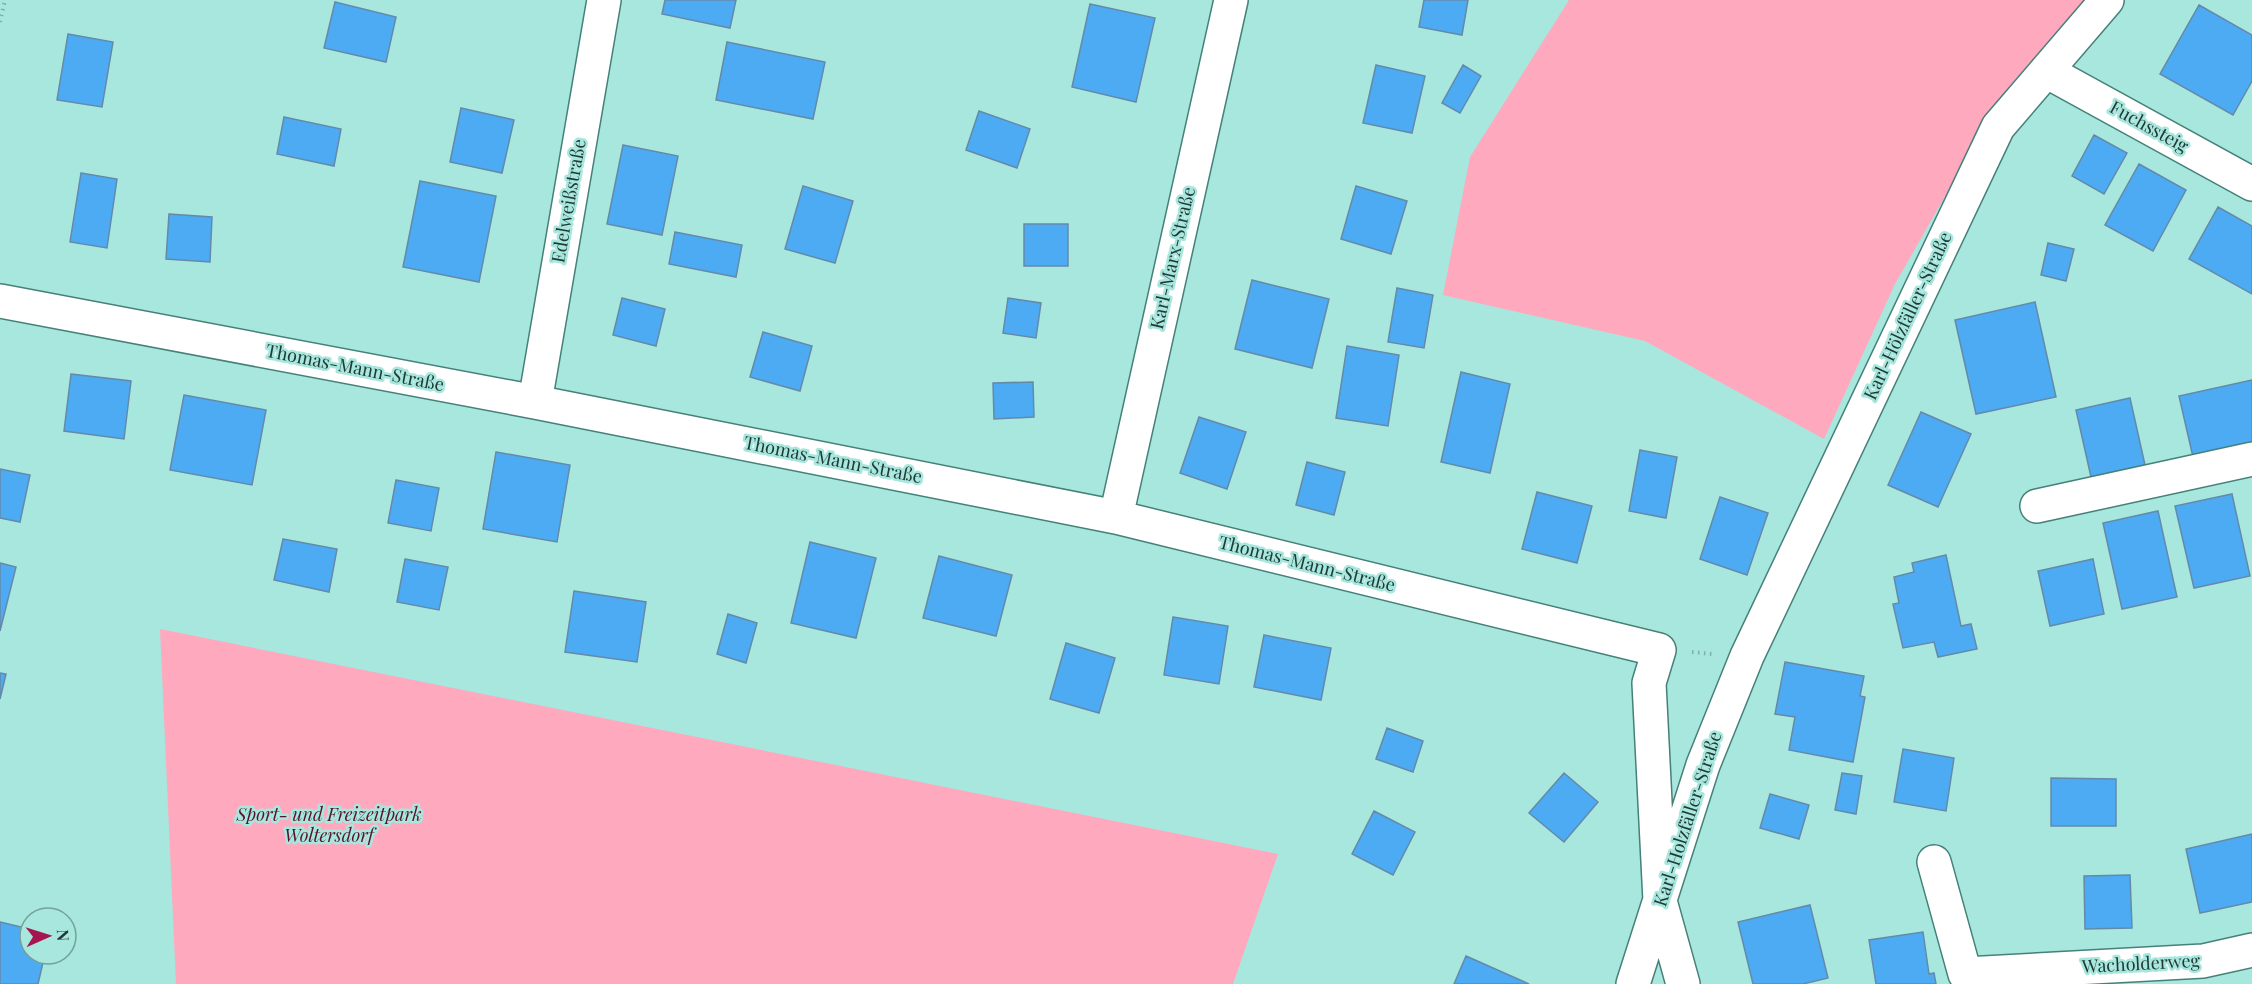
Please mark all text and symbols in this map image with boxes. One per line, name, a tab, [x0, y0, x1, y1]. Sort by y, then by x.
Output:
street label: Fuchssteig	[2106, 95, 2194, 158]
street label: Edelweißstraße	[545, 137, 591, 265]
street label: Karl-Marx-Straße	[1144, 184, 1200, 331]
street label: Karl-Hölzfäller-Straße	[1858, 228, 1957, 403]
street label: Thomas-Mann-Straße	[264, 338, 446, 396]
street label: Thomas-Mann-Straße	[742, 430, 924, 488]
street label: Thomas-Mann-Straße	[1217, 529, 1398, 597]
street label: Karl-Holzfäller-Straße	[1647, 728, 1727, 909]
park label: Sport- und Freizeitpark Woltersdorf	[236, 802, 421, 847]
north arrow	[18, 906, 78, 966]
text: N	[53, 929, 74, 942]
street label: Wacholderweg	[2080, 948, 2201, 978]

